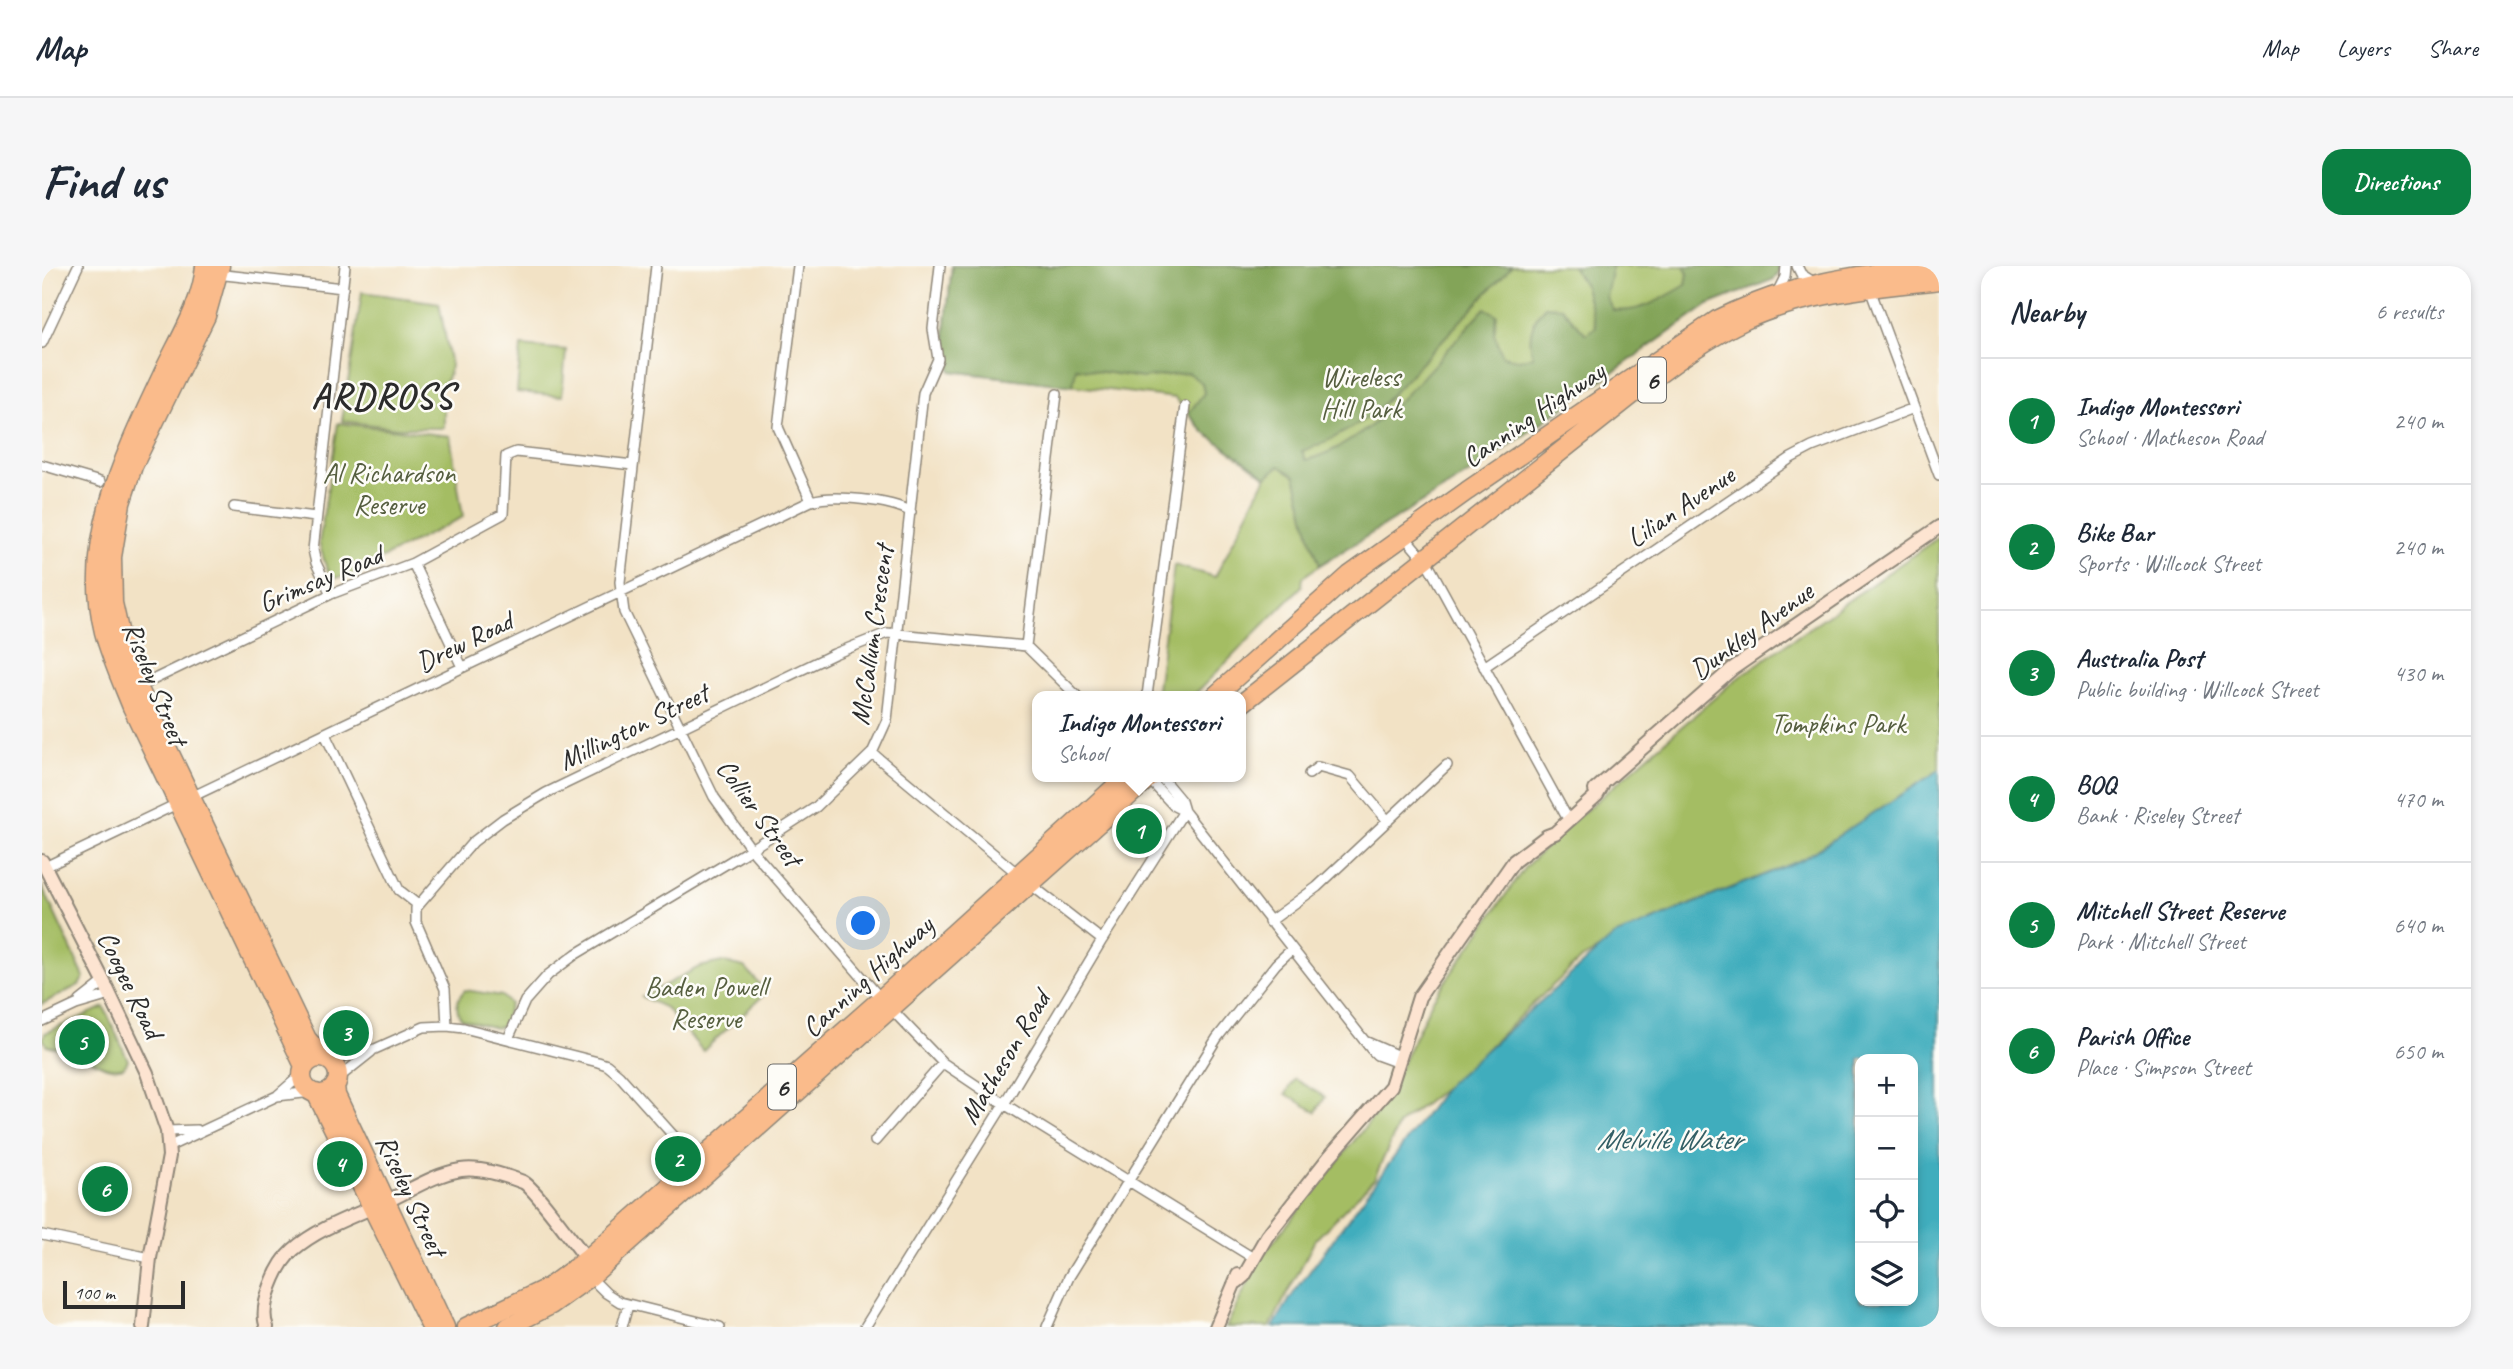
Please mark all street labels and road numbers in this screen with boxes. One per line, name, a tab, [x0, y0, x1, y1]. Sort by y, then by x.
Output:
street label: Canning Highway	[1455, 352, 1614, 475]
road number: 6	[1638, 357, 1666, 402]
street label: Lilian Avenue	[1620, 457, 1743, 555]
street label: Grimsay Road	[253, 535, 391, 620]
street label: McCallum Crescent	[842, 539, 902, 727]
street label: Dunkley Avenue	[1683, 573, 1821, 687]
street label: Drew Road	[410, 601, 522, 680]
street label: Riseley Street	[115, 616, 198, 753]
street label: Millington Street	[553, 673, 717, 778]
street label: Collier Street	[709, 752, 813, 876]
street label: Canning Highway	[794, 906, 942, 1045]
street label: Coogee Road	[90, 925, 173, 1047]
street label: Matheson Road	[951, 981, 1060, 1130]
road number: 6	[768, 1065, 796, 1110]
street label: Riseley Street	[368, 1129, 456, 1265]

